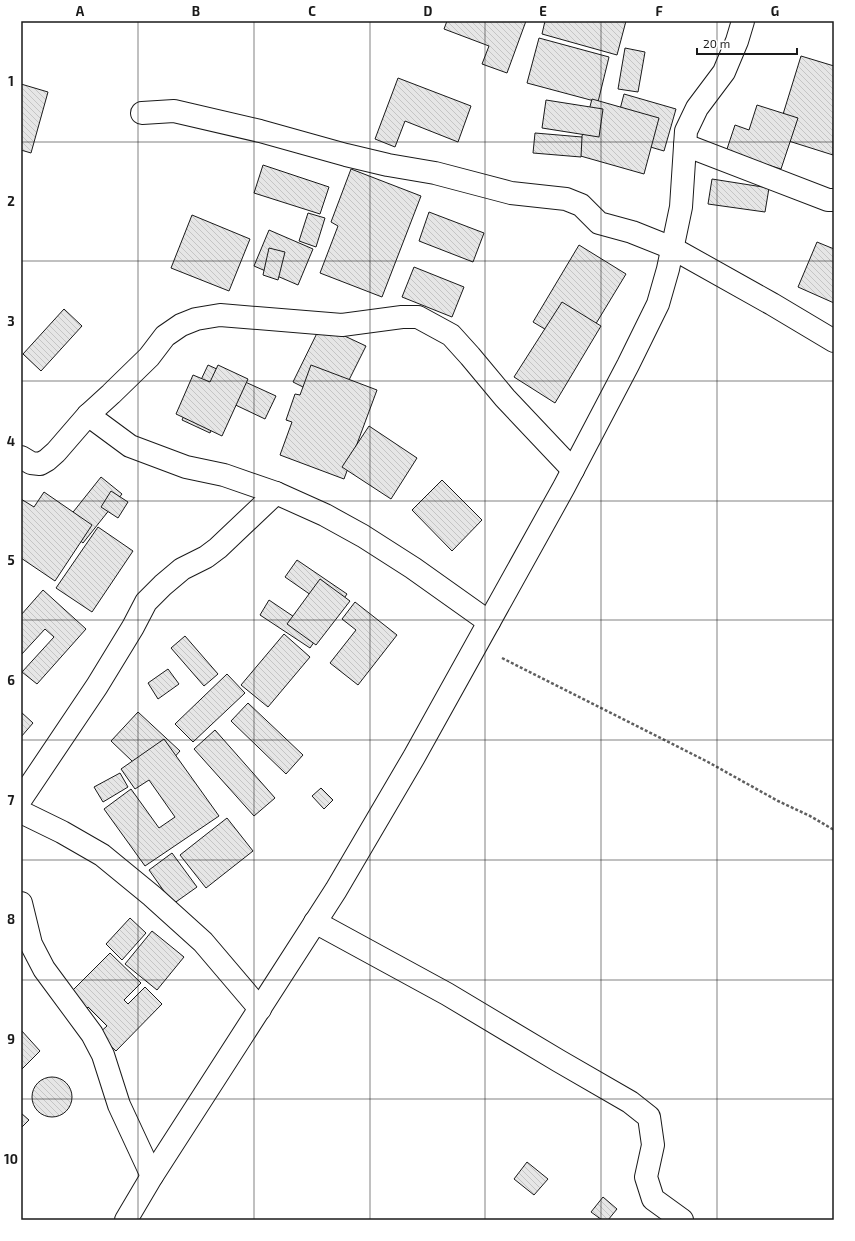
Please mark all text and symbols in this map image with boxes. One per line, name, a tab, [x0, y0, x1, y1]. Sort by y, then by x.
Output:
text: A	[76, 3, 85, 19]
text: B	[192, 3, 200, 19]
text: C	[308, 3, 316, 19]
text: D	[424, 3, 433, 19]
text: E	[539, 3, 547, 19]
text: F	[655, 3, 663, 19]
text: G	[771, 3, 779, 19]
scale bar	[697, 30, 797, 56]
text: 20 m	[703, 36, 730, 50]
text: 1	[8, 73, 14, 89]
text: 2	[7, 193, 15, 209]
text: 3	[7, 313, 15, 329]
text: 4	[7, 433, 15, 449]
text: 5	[7, 552, 15, 568]
text: 6	[7, 672, 15, 688]
text: 7	[8, 792, 15, 808]
text: 8	[7, 911, 15, 927]
text: 9	[7, 1031, 15, 1047]
text: 10	[4, 1151, 18, 1167]

